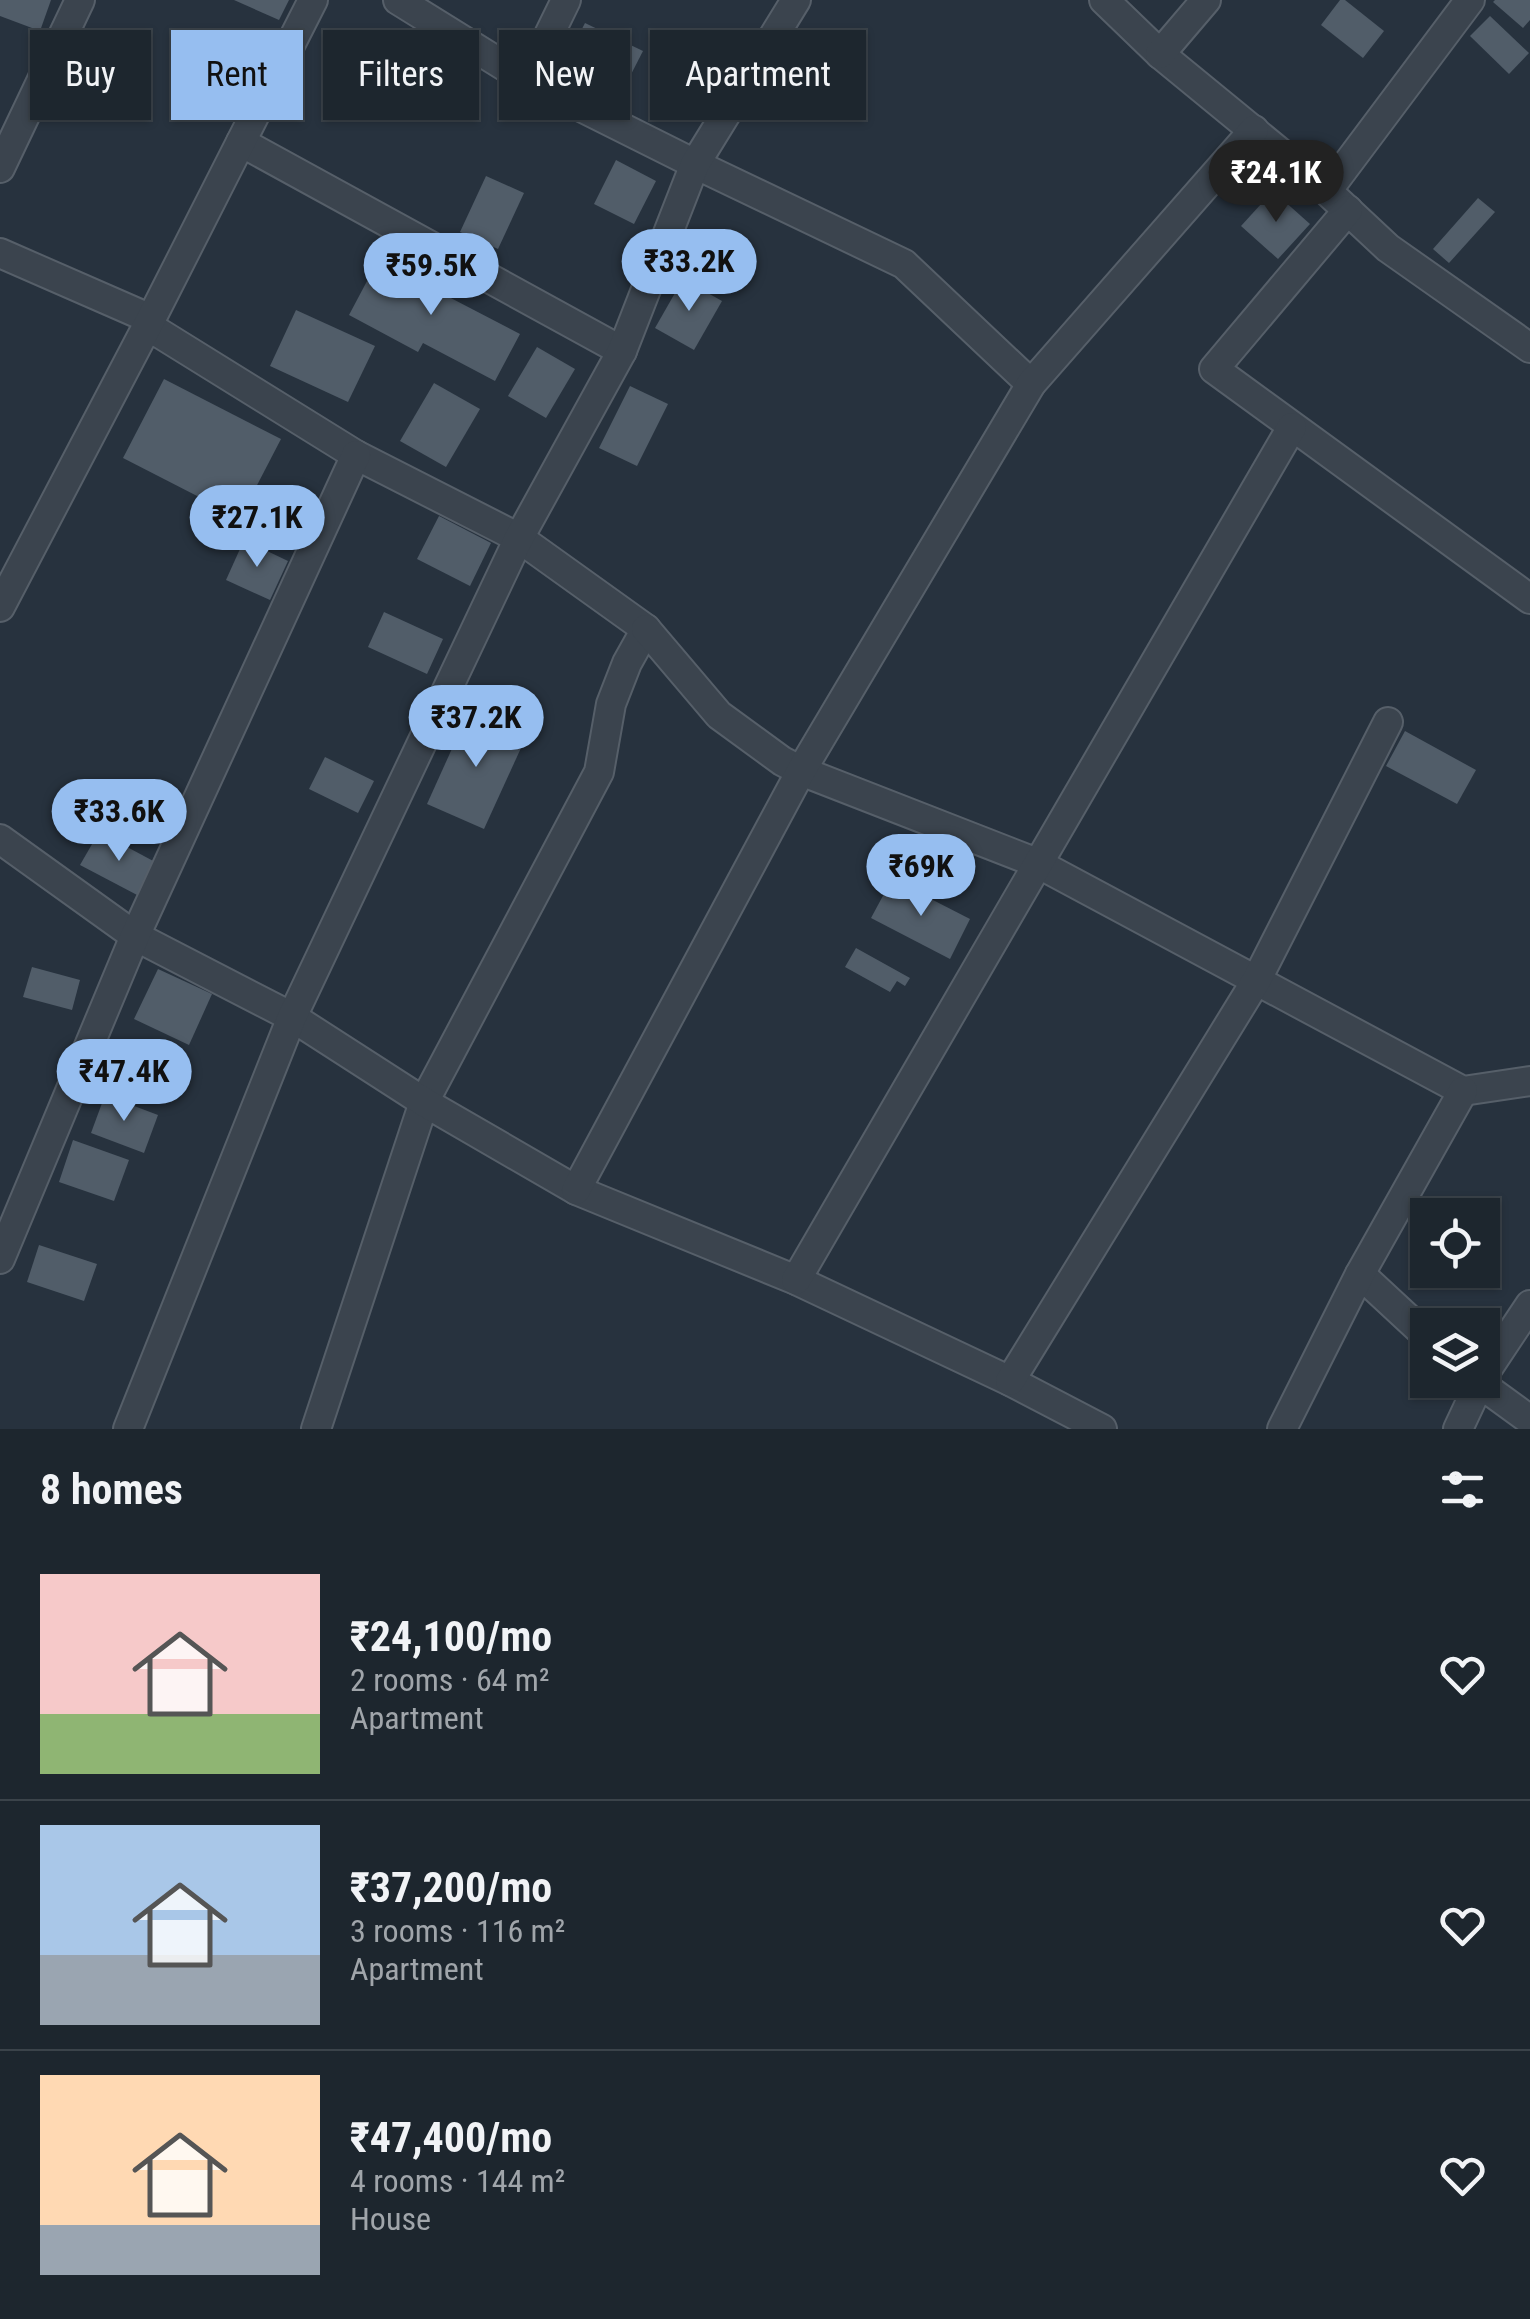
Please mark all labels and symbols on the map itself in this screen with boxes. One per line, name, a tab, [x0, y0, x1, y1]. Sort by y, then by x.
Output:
pin: ₹24.1K	[1195, 140, 1357, 225]
pin: ₹33.2K	[608, 229, 770, 314]
pin: ₹59.5K	[350, 233, 512, 318]
pin: ₹27.1K	[176, 485, 338, 570]
pin: ₹37.2K	[395, 685, 557, 770]
pin: ₹33.6K	[38, 779, 200, 864]
pin: ₹69K	[862, 834, 980, 919]
pin: ₹47.4K	[43, 1039, 205, 1124]

